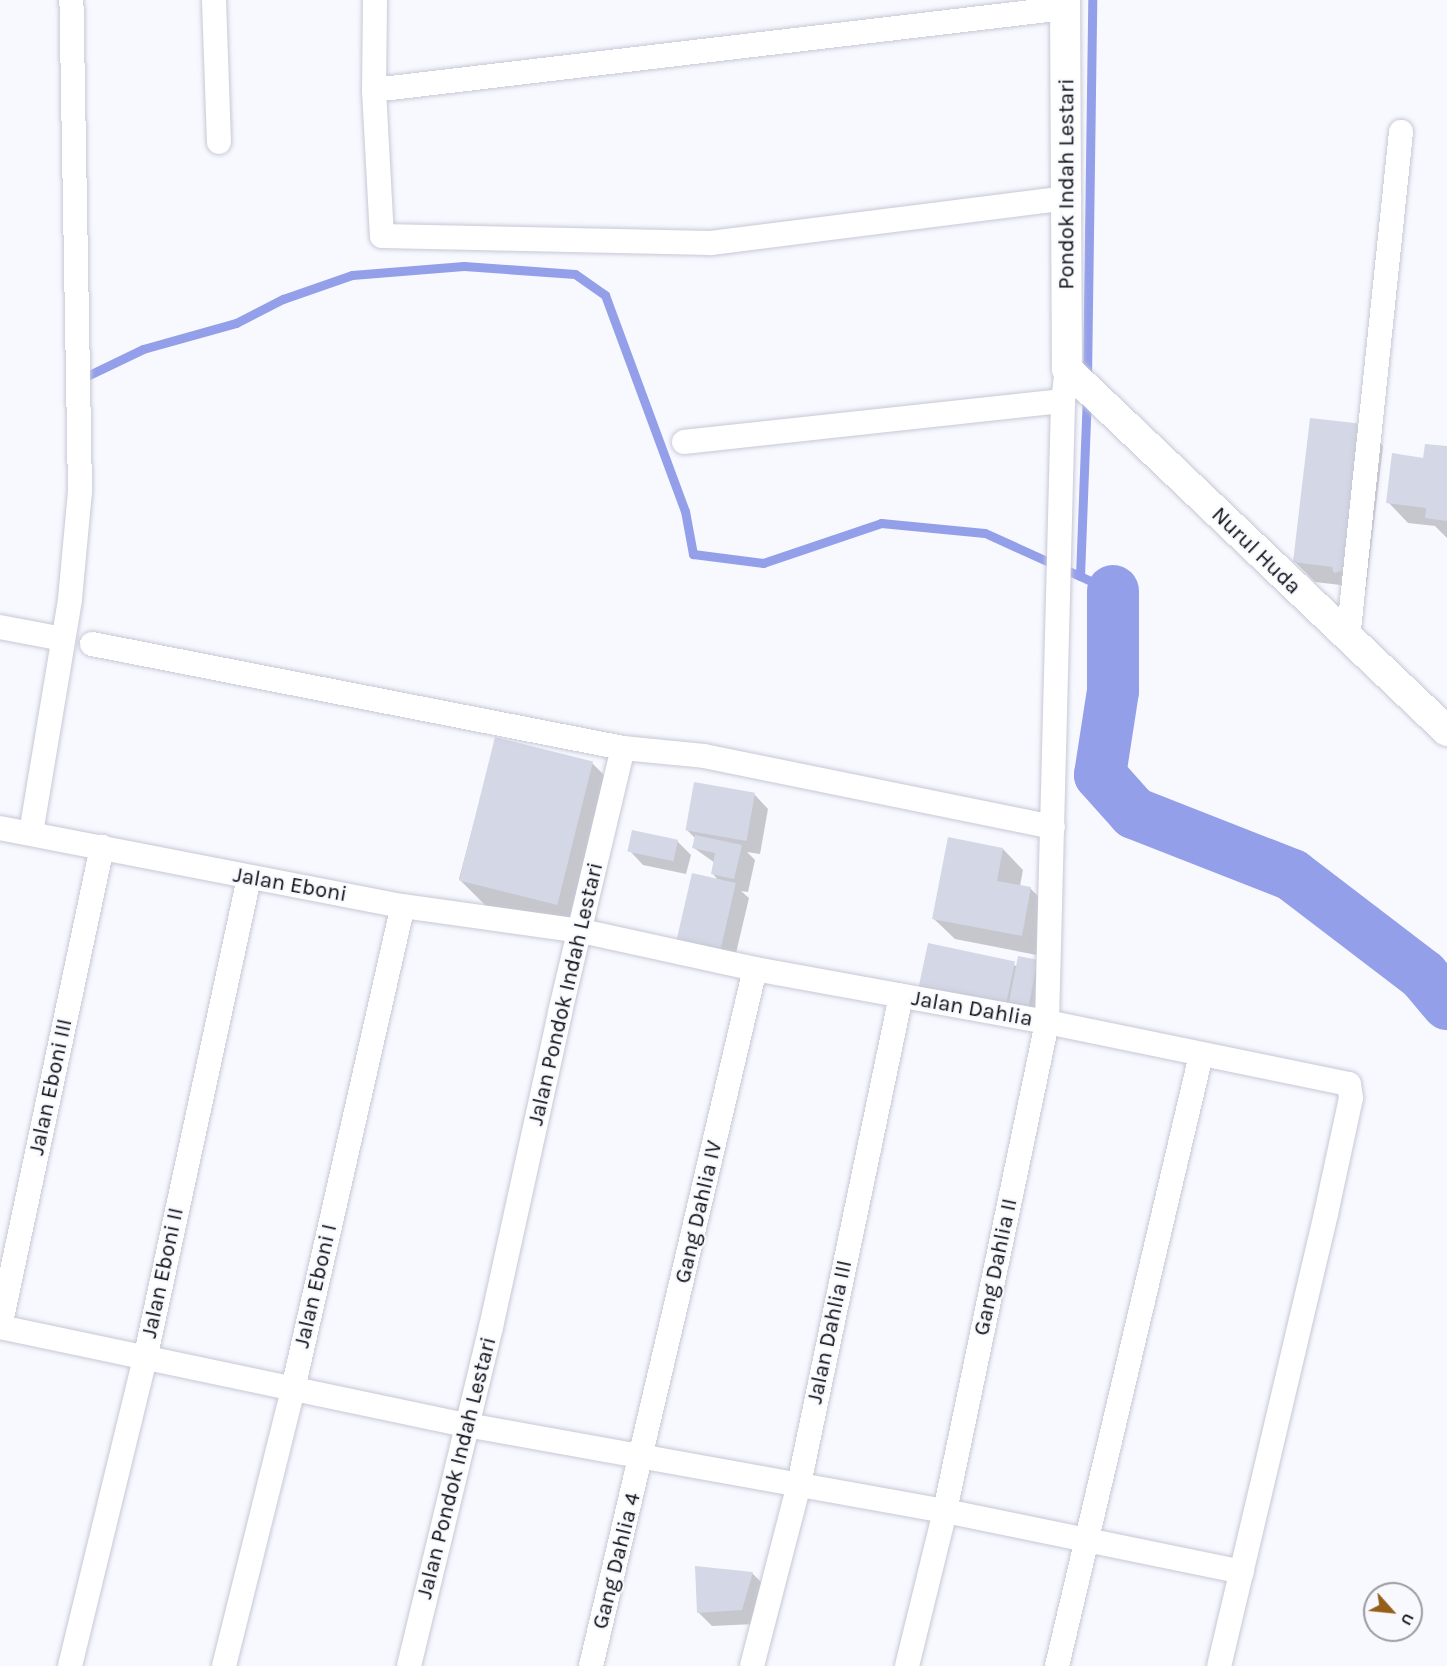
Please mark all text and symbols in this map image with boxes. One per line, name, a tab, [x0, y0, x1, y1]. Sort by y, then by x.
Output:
street label: Pondok Indah Lestari	[1054, 78, 1080, 290]
street label: Nurul Huda	[1206, 502, 1306, 600]
street label: Jalan Pondok Indah Lestari	[523, 860, 609, 1128]
street label: Jalan Eboni	[231, 862, 349, 908]
street label: Jalan Dahlia	[909, 985, 1035, 1033]
street label: Jalan Eboni III	[24, 1016, 78, 1158]
street label: Gang Dahlia IV	[670, 1138, 728, 1286]
street label: Gang Dahlia II	[969, 1196, 1023, 1338]
street label: Jalan Eboni II	[136, 1205, 190, 1341]
street label: Jalan Eboni I	[289, 1221, 343, 1351]
street label: Jalan Dahlia III	[802, 1258, 858, 1406]
street label: Jalan Pondok Indah Lestari	[412, 1334, 502, 1602]
street label: Gang Dahlia 4	[587, 1490, 647, 1632]
north arrow	[1363, 1582, 1423, 1642]
text: U	[1397, 1610, 1419, 1629]

